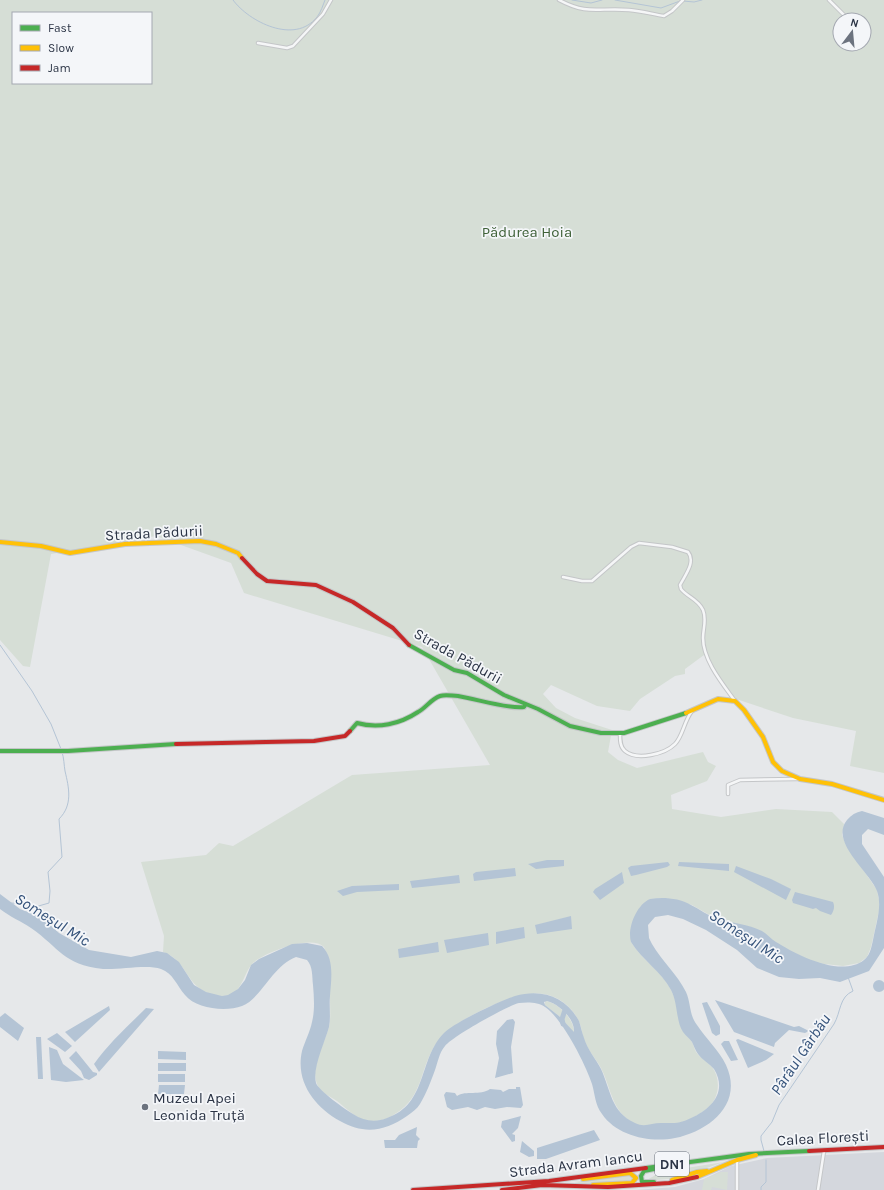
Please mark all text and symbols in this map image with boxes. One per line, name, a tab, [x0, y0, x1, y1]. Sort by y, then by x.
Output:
legend	[12, 12, 152, 84]
north arrow	[832, 12, 872, 52]
text: N	[849, 16, 860, 30]
text: Fast	[48, 21, 72, 35]
text: Slow	[48, 41, 74, 55]
text: Jam	[48, 61, 71, 75]
park label: Pădurea Hoia	[482, 223, 572, 241]
street label: Strada Pădurii	[105, 521, 203, 545]
street label: Strada Pădurii	[411, 624, 505, 688]
water label: Someșul Mic	[12, 889, 94, 950]
water label: Someșul Mic	[706, 905, 788, 968]
water label: Pârâul Gârbău	[766, 1010, 835, 1098]
place label: Muzeul Apei Leonida Truță	[153, 1089, 245, 1124]
marker: Muzeul Apei Leonida Truță	[140, 1102, 150, 1112]
street label: Calea Florești	[776, 1127, 870, 1149]
street label: Strada Avram Iancu	[508, 1147, 644, 1181]
road number: DN1	[655, 1152, 689, 1176]

